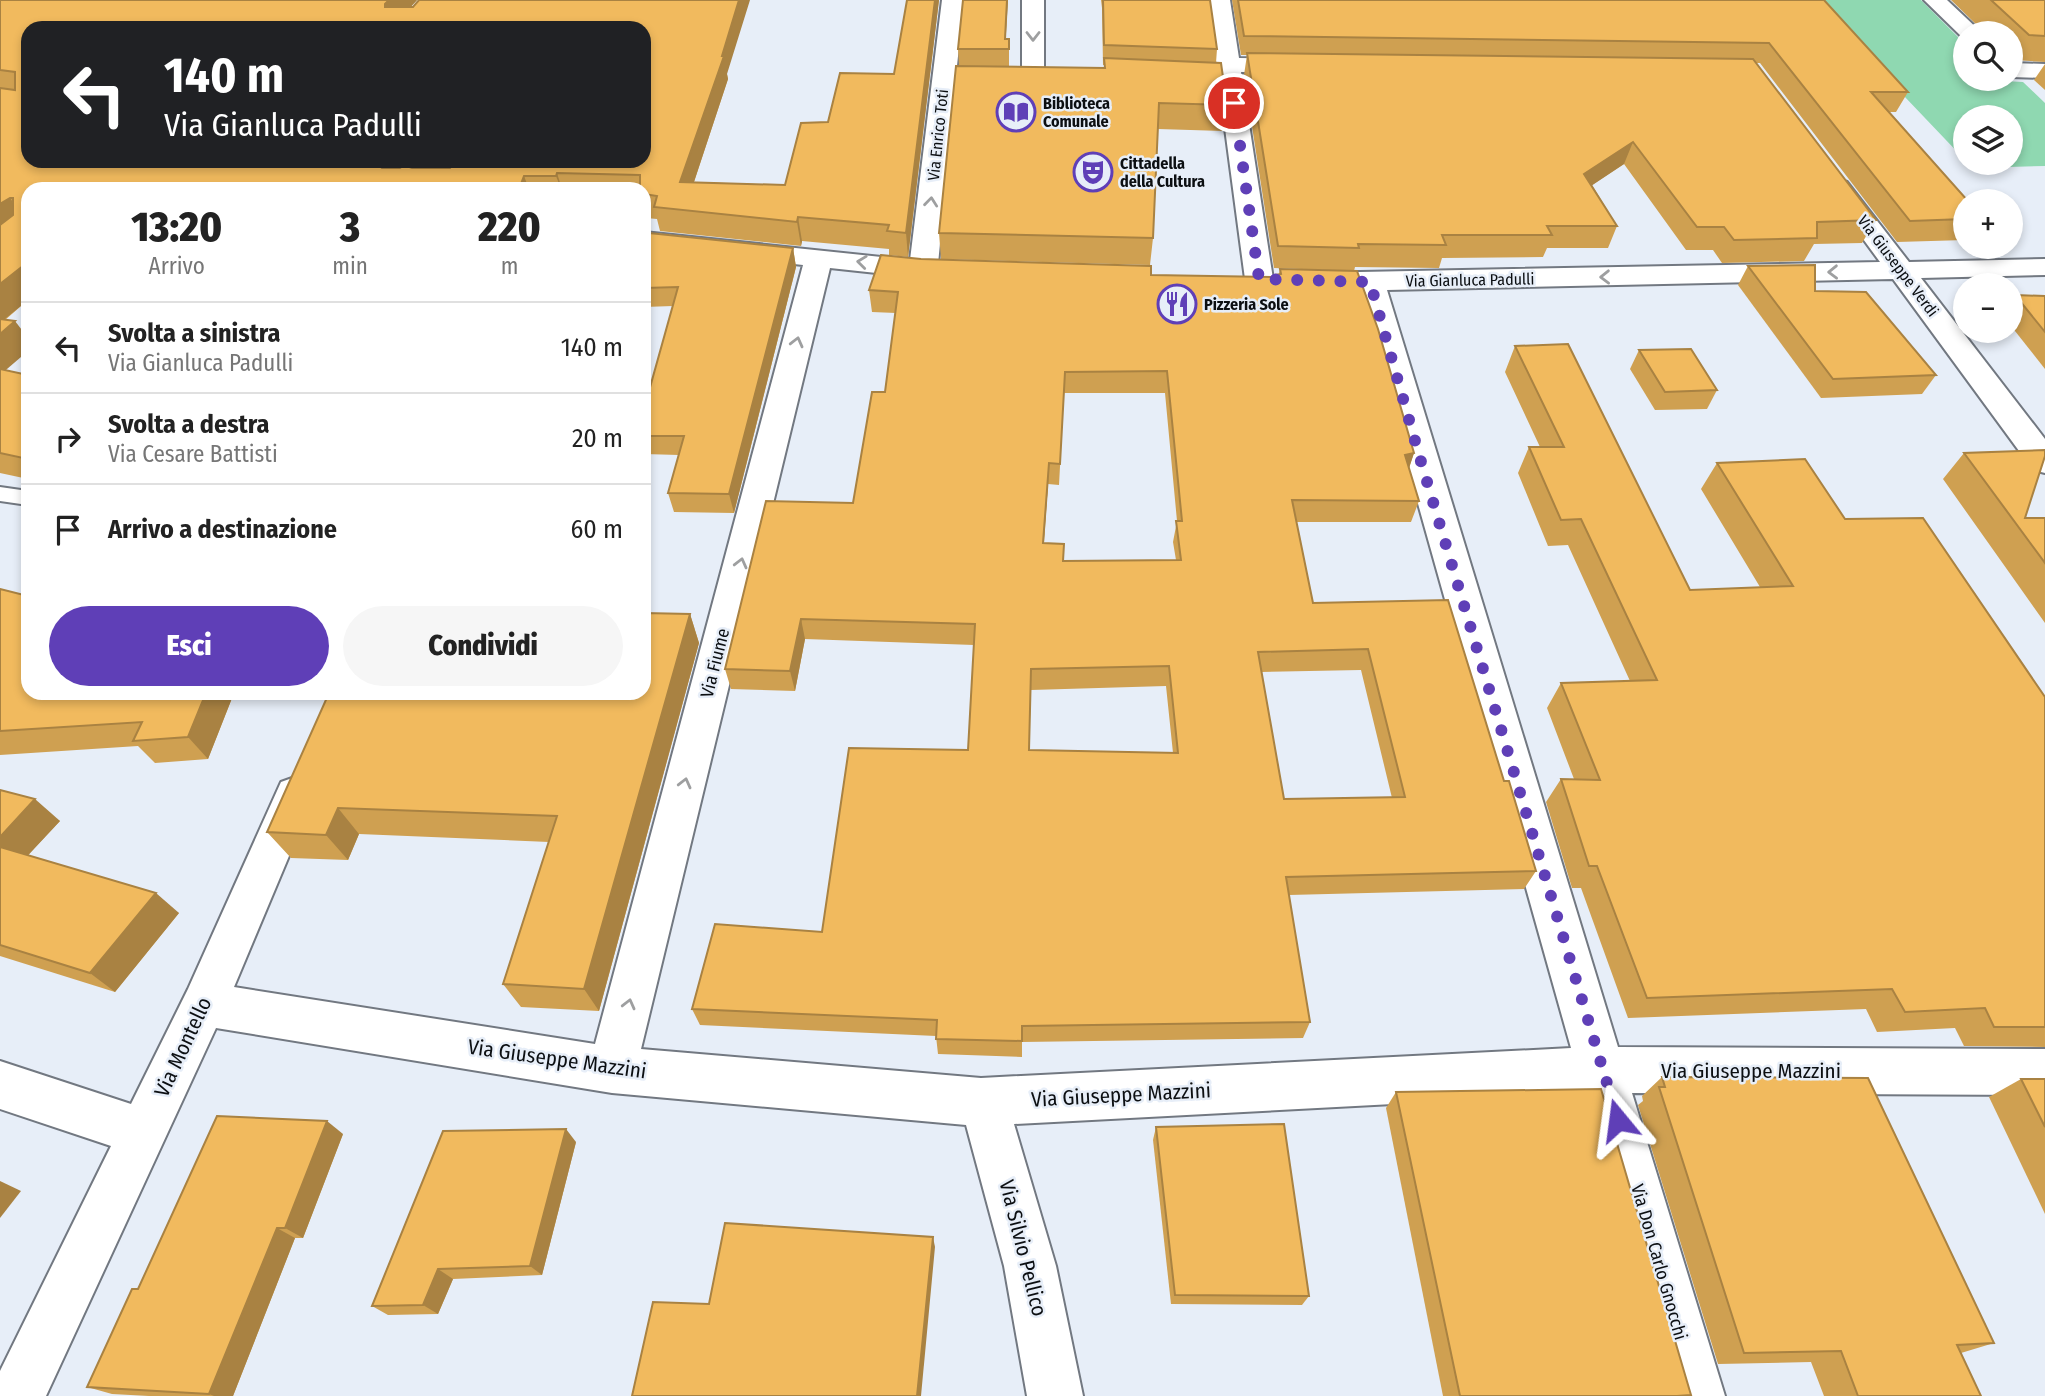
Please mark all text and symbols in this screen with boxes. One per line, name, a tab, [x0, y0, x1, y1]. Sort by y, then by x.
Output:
map controls	[1953, 21, 2023, 343]
button: search	[1953, 21, 2023, 91]
one-way arrow	[1025, 31, 1041, 41]
text: 140 m	[164, 46, 284, 105]
icon: left	[49, 49, 140, 140]
pin	[1204, 73, 1264, 133]
icon: arrive	[1215, 84, 1253, 122]
street label: Via Enrico Toti	[924, 88, 952, 182]
library icon: Biblioteca Comunale	[995, 91, 1037, 133]
place label: Biblioteca Comunale	[1043, 94, 1110, 131]
button: layers	[1953, 105, 2023, 175]
text: Via Gianluca Padulli	[164, 106, 422, 144]
theatre icon: Cittadella della Cultura	[1072, 151, 1114, 193]
place label: Cittadella della Cultura	[1120, 154, 1205, 191]
button: +	[1953, 189, 2023, 259]
one-way arrow	[923, 196, 938, 208]
text: 13:20	[131, 202, 222, 252]
text: 3	[340, 202, 360, 252]
text: 220	[478, 202, 541, 252]
street label: Via Giuseppe Verdi	[1854, 211, 1942, 321]
text: Arrivo	[149, 252, 205, 280]
text: min	[332, 252, 368, 280]
text: m	[501, 252, 518, 280]
one-way arrow	[856, 255, 868, 270]
one-way arrow	[1827, 264, 1838, 279]
street label: Via Gianluca Padulli	[1405, 269, 1535, 291]
one-way arrow	[1599, 269, 1610, 285]
button: −	[1953, 273, 2023, 343]
restaurant icon: Pizzeria Sole	[1156, 283, 1198, 325]
place label: Pizzeria Sole	[1204, 295, 1289, 314]
text: Svolta a sinistra	[108, 318, 280, 349]
icon: left	[49, 329, 87, 367]
text: 140 m	[561, 332, 623, 363]
one-way arrow	[789, 337, 803, 349]
text: Via Gianluca Padulli	[108, 349, 293, 377]
text: Svolta a destra	[108, 409, 269, 440]
icon: right	[49, 420, 87, 458]
text: 20 m	[572, 423, 623, 454]
text: Via Cesare Battisti	[108, 440, 278, 468]
icon: arrive	[49, 511, 87, 549]
text: Arrivo a destinazione	[108, 514, 337, 545]
text: 60 m	[570, 514, 623, 545]
one-way arrow	[733, 557, 747, 569]
button: Esci	[49, 606, 329, 686]
button: Condividi	[343, 606, 623, 686]
street label: Via Fiume	[696, 626, 734, 700]
one-way arrow	[677, 777, 691, 789]
street label: Via Montello	[149, 993, 217, 1101]
one-way arrow	[621, 998, 635, 1010]
street label: Via Giuseppe Mazzini	[466, 1034, 648, 1084]
street label: Via Giuseppe Mazzini	[1661, 1058, 1841, 1084]
street label: Via Giuseppe Mazzini	[1030, 1077, 1212, 1113]
position arrow	[1581, 1083, 1655, 1157]
street label: Via Silvio Pellico	[993, 1177, 1053, 1319]
street label: Via Don Carlo Gnocchi	[1626, 1182, 1692, 1342]

